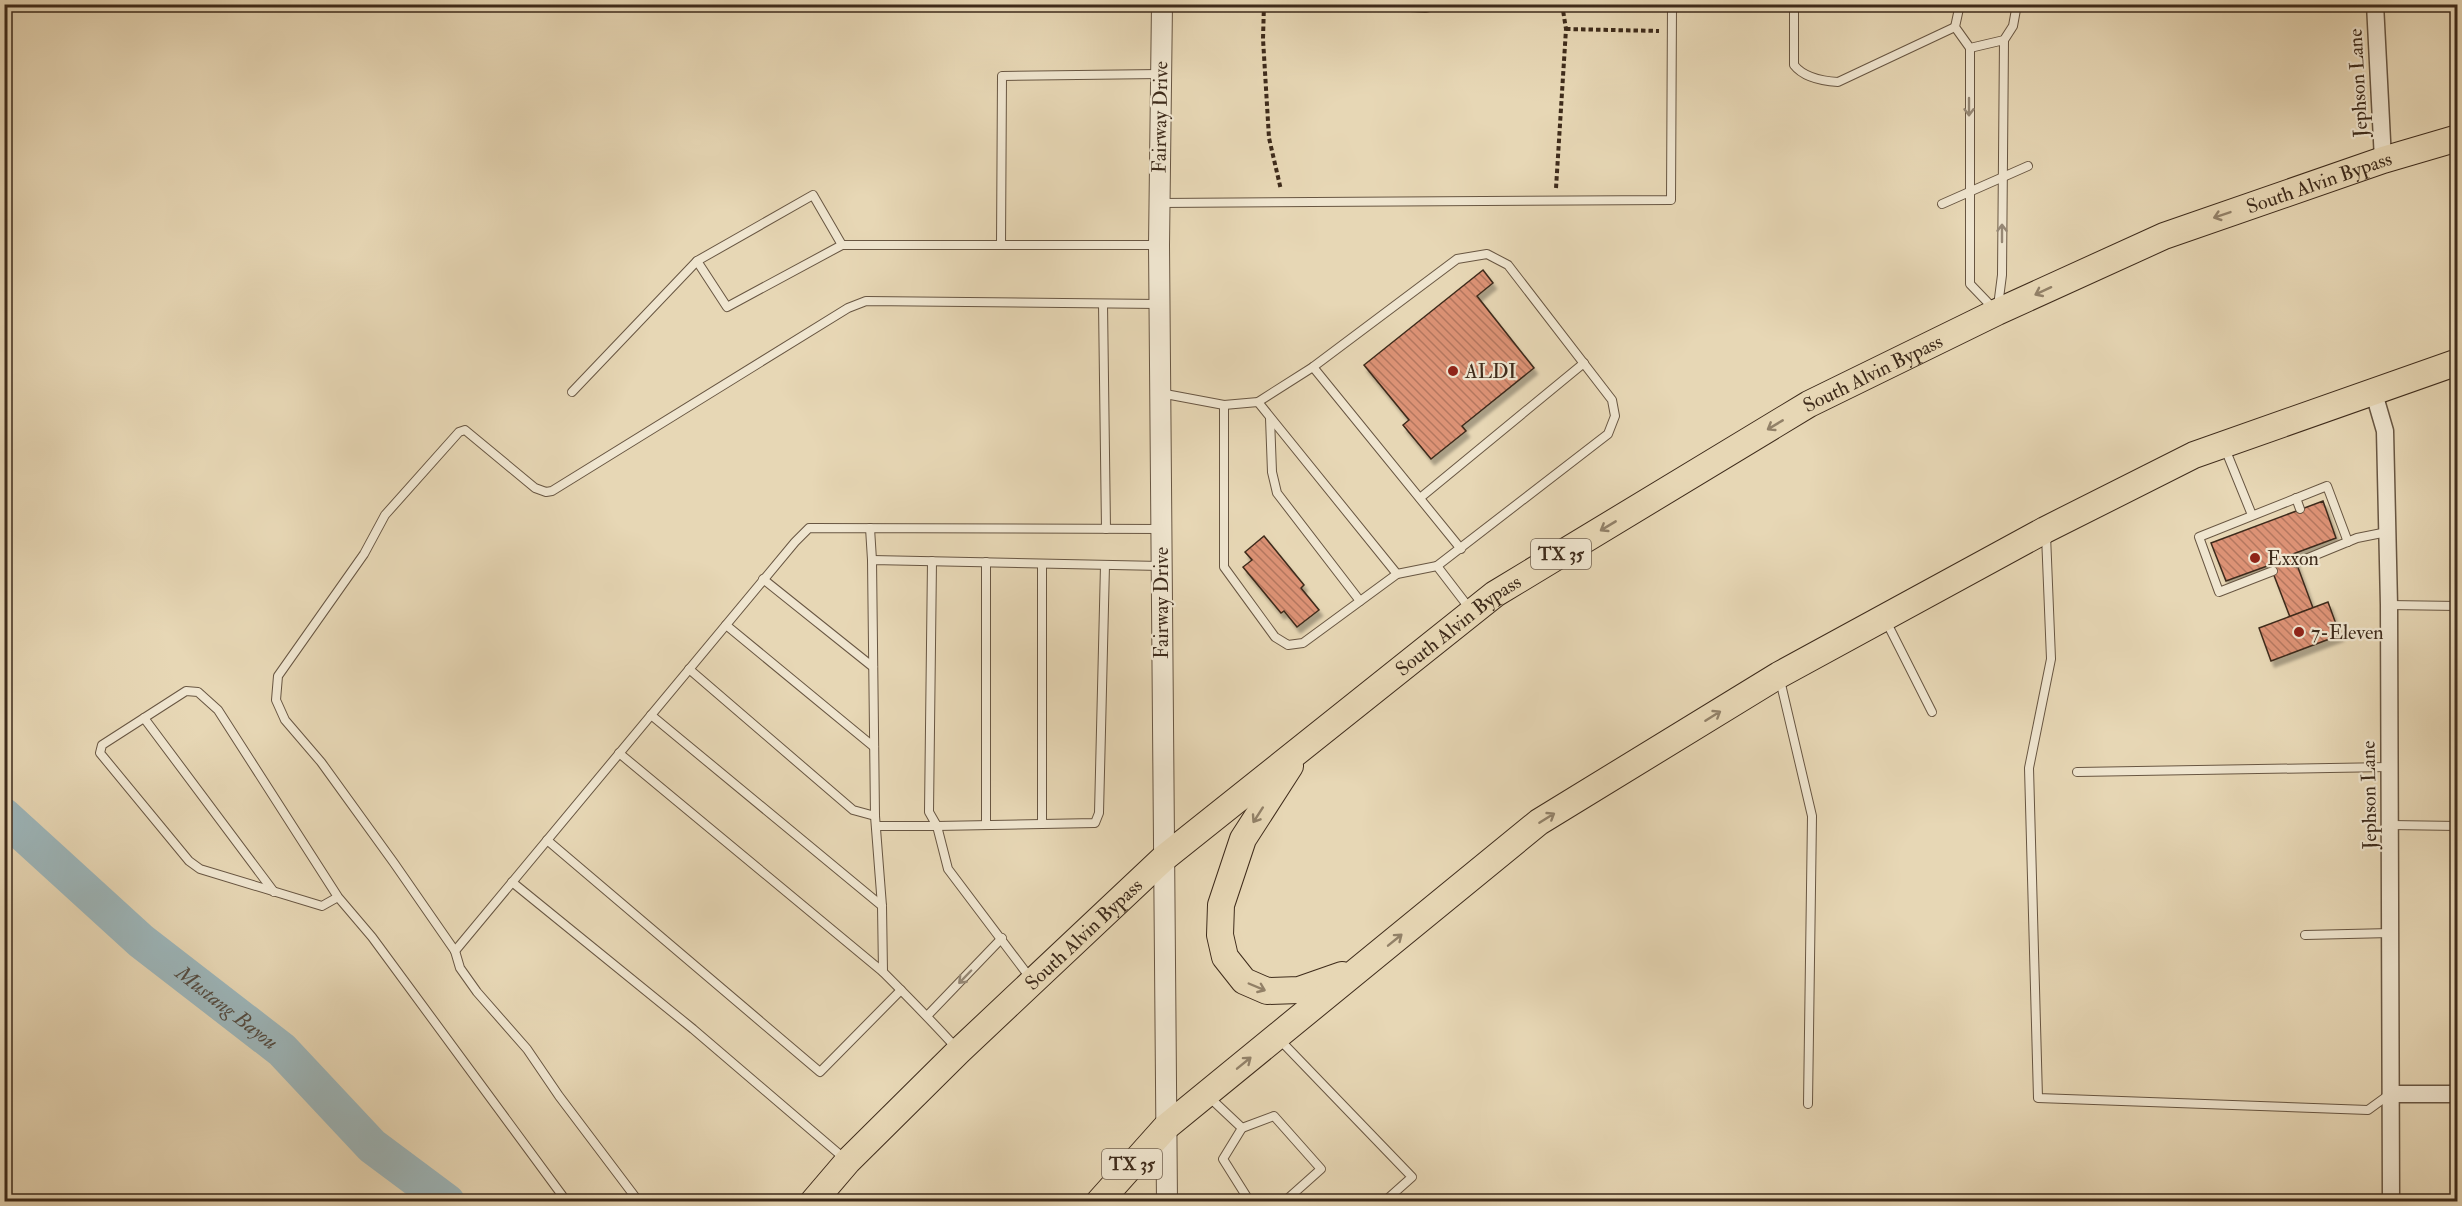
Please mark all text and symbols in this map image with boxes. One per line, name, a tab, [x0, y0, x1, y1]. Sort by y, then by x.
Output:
street label: Jephson Lane	[2343, 28, 2374, 139]
street label: Fairway Drive	[1147, 61, 1173, 173]
one-way arrow	[1963, 96, 1975, 116]
street label: South Alvin Bypass	[2243, 146, 2395, 219]
one-way arrow	[2214, 211, 2232, 222]
one-way arrow	[1996, 223, 2008, 243]
one-way arrow	[2034, 286, 2052, 297]
street label: South Alvin Bypass	[1799, 328, 1947, 418]
place label: ALDI	[1464, 359, 1516, 384]
marker: ALDI	[1446, 364, 1460, 378]
one-way arrow	[1767, 419, 1784, 431]
one-way arrow	[1600, 520, 1617, 532]
road number: TX 35	[1531, 539, 1591, 569]
place label: Exxon	[2267, 546, 2319, 571]
street label: Fairway Drive	[1149, 547, 1174, 659]
marker: Exxon	[2248, 551, 2262, 565]
street label: South Alvin Bypass	[1390, 569, 1526, 681]
place label: 7-Eleven	[2311, 620, 2384, 645]
marker: 7-Eleven	[2292, 625, 2306, 639]
one-way arrow	[1704, 709, 1721, 721]
street label: Jephson Lane	[2356, 740, 2383, 851]
one-way arrow	[1252, 807, 1264, 823]
one-way arrow	[1538, 811, 1555, 823]
street label: South Alvin Bypass	[1019, 872, 1148, 995]
one-way arrow	[1387, 933, 1402, 947]
water label: Mustang Bayou	[169, 958, 283, 1055]
one-way arrow	[958, 969, 972, 984]
one-way arrow	[1248, 982, 1266, 993]
one-way arrow	[1236, 1057, 1252, 1070]
road number: TX 35	[1102, 1149, 1162, 1179]

